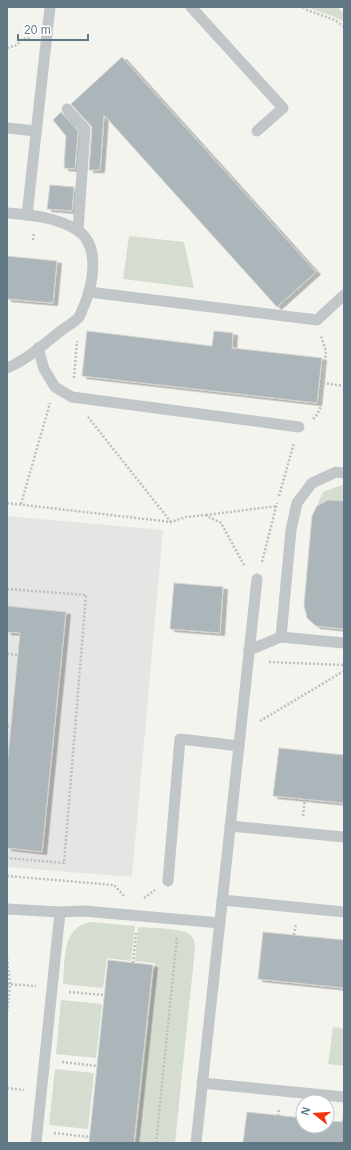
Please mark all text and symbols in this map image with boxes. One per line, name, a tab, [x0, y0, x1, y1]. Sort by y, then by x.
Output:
scale bar	[18, 16, 88, 42]
text: 20 m	[24, 23, 51, 37]
north arrow	[295, 1094, 335, 1134]
text: N	[299, 1105, 312, 1117]

